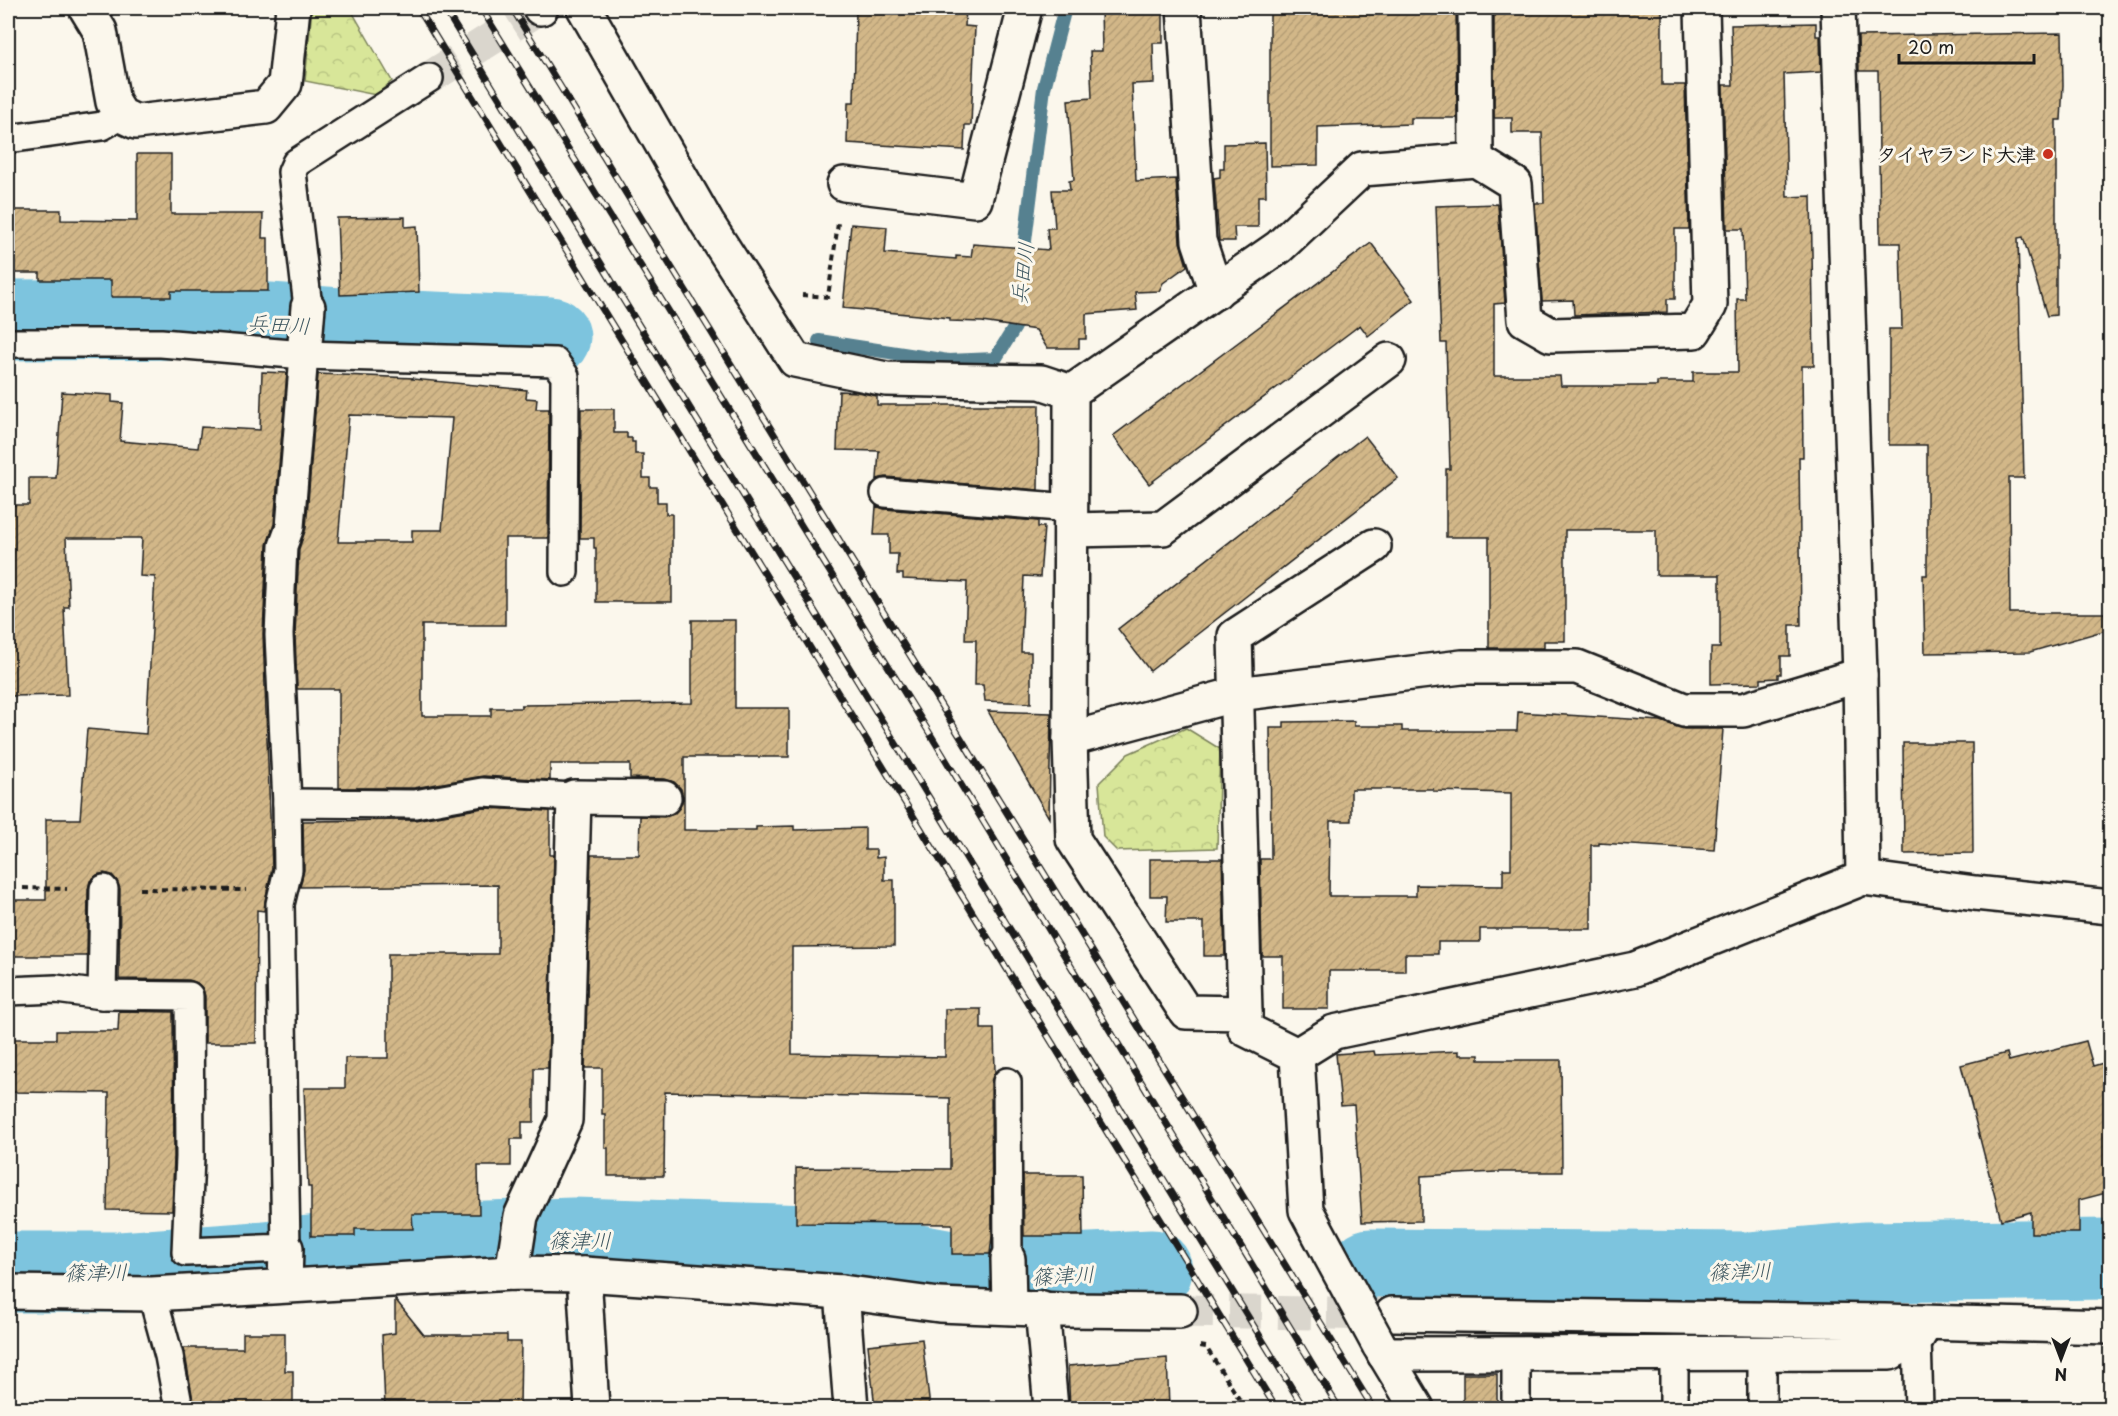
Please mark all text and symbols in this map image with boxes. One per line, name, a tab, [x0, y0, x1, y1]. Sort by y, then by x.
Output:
scale bar	[1899, 27, 2034, 65]
text: 20 m	[1908, 33, 1954, 60]
place label: タイヤランド大津	[1877, 139, 2036, 169]
marker: タイヤランド大津	[2041, 147, 2055, 161]
water label: 兵田川	[1001, 240, 1041, 306]
water label: 兵田川	[247, 305, 311, 341]
water label: 篠津川	[549, 1223, 612, 1255]
water label: 篠津川	[1708, 1253, 1772, 1287]
water label: 篠津川	[64, 1254, 128, 1288]
water label: 篠津川	[1031, 1256, 1095, 1292]
north arrow	[2031, 1329, 2091, 1389]
text: N	[2055, 1363, 2067, 1387]

